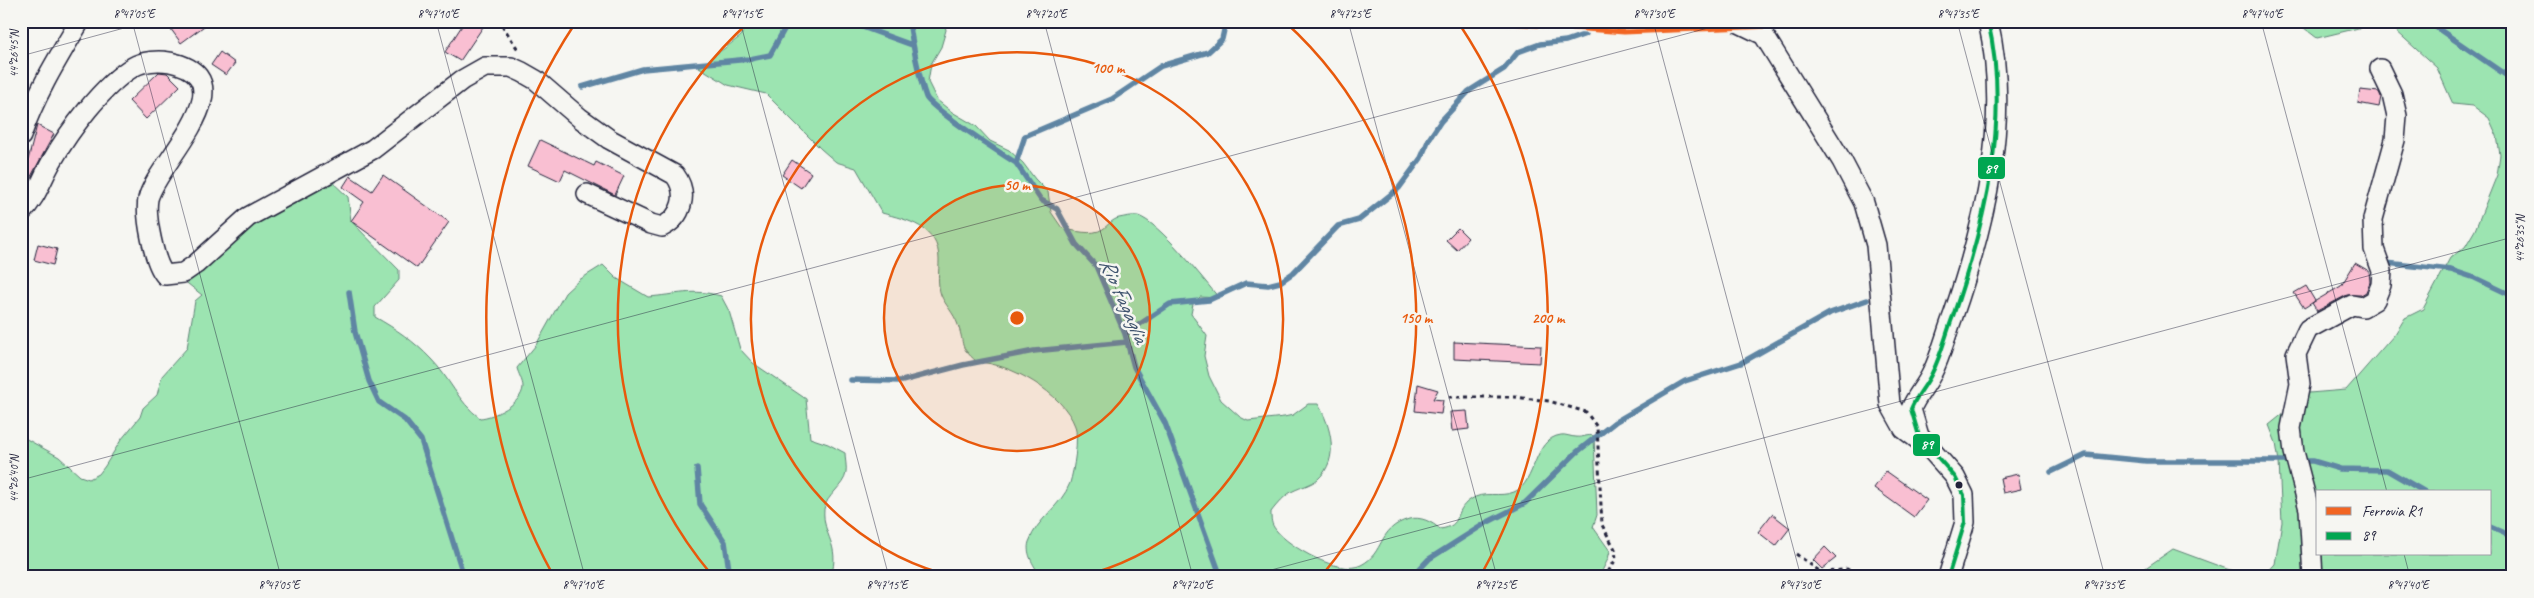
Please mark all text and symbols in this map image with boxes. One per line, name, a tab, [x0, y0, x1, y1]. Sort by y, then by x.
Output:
text: 8°47'05"E	[114, 6, 156, 22]
text: 8°47'10"E	[418, 6, 460, 22]
text: 8°47'15"E	[722, 6, 764, 22]
text: 8°47'20"E	[1026, 6, 1068, 22]
text: 8°47'25"E	[1330, 6, 1372, 22]
text: 8°47'30"E	[1634, 6, 1676, 22]
text: 8°47'35"E	[1938, 6, 1980, 22]
text: 8°47'40"E	[2242, 6, 2284, 22]
text: 44°26'45"N	[6, 29, 22, 78]
text: 100 m	[1092, 59, 1126, 78]
line badge: 89	[1977, 156, 2006, 180]
text: 89	[1985, 160, 1999, 177]
text: 50 m	[1004, 176, 1031, 195]
text: 44°26'35"N	[2512, 214, 2528, 263]
water label: Rio Fagaglia	[1093, 254, 1156, 350]
centre of rings	[1008, 309, 1026, 327]
text: 150 m	[1400, 309, 1434, 328]
text: 200 m	[1532, 309, 1566, 328]
line badge: 89	[1912, 433, 1941, 457]
text: 89	[1921, 436, 1935, 453]
text: 44°26'40"N	[6, 454, 22, 503]
unlabelled marker	[1954, 480, 1964, 490]
legend	[2316, 490, 2492, 556]
text: Ferrovia R1	[2362, 502, 2424, 521]
text: 89	[2362, 526, 2377, 545]
text: 8°47'05"E	[259, 577, 301, 593]
text: 8°47'10"E	[563, 577, 605, 593]
text: 8°47'15"E	[867, 577, 909, 593]
text: 8°47'20"E	[1172, 577, 1214, 593]
text: 8°47'25"E	[1476, 577, 1518, 593]
text: 8°47'30"E	[1780, 577, 1822, 593]
text: 8°47'35"E	[2084, 577, 2126, 593]
text: 8°47'40"E	[2388, 577, 2430, 593]

